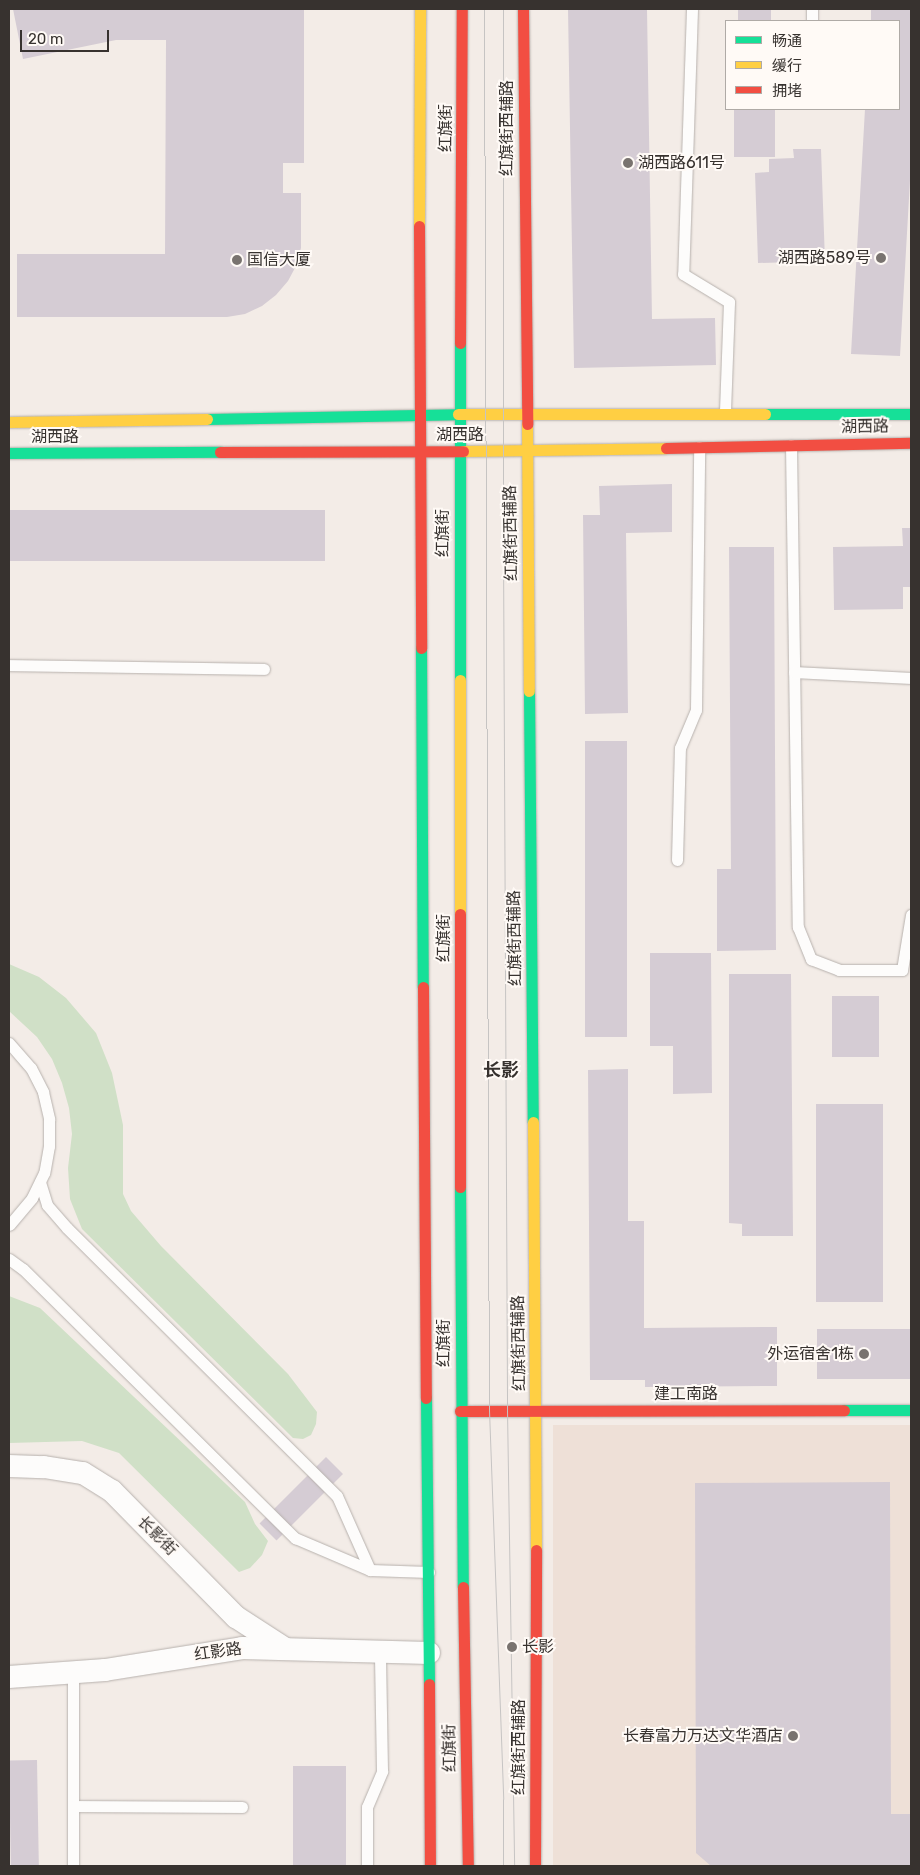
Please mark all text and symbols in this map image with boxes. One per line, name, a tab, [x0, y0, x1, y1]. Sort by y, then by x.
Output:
scale bar	[22, 20, 111, 52]
legend	[725, 20, 900, 110]
text: 20 m	[28, 30, 63, 48]
text: 畅通	[772, 32, 802, 50]
text: 缓行	[772, 57, 802, 75]
street label: 红旗街西辅路	[497, 80, 517, 176]
text: 拥堵	[772, 82, 802, 100]
street label: 红旗街	[436, 104, 456, 152]
place label: 湖西路611号	[638, 153, 725, 173]
marker: 湖西路611号	[622, 157, 634, 169]
place label: 湖西路589号	[778, 248, 871, 268]
place label: 国信大厦	[247, 250, 311, 270]
marker: 湖西路589号	[875, 252, 887, 264]
marker: 国信大厦	[231, 254, 243, 266]
street label: 湖西路	[841, 417, 889, 437]
street label: 湖西路	[436, 425, 484, 445]
street label: 湖西路	[31, 427, 79, 447]
street label: 红旗街西辅路	[501, 485, 521, 581]
street label: 红旗街	[433, 509, 453, 557]
street label: 红旗街西辅路	[505, 890, 525, 986]
street label: 红旗街	[434, 914, 454, 962]
district label: 长影	[483, 1059, 519, 1081]
street label: 红旗街西辅路	[509, 1295, 529, 1391]
street label: 红旗街	[434, 1319, 454, 1367]
place label: 外运宿舍1栋	[767, 1344, 854, 1364]
marker: 外运宿舍1栋	[858, 1348, 870, 1360]
street label: 建工南路	[654, 1384, 718, 1404]
street label: 长影街	[133, 1512, 181, 1560]
place label: 长影	[522, 1637, 554, 1657]
street label: 红影路	[193, 1639, 243, 1665]
marker: 长影	[506, 1641, 518, 1653]
street label: 红旗街西辅路	[509, 1699, 529, 1795]
street label: 红旗街	[440, 1724, 460, 1772]
place label: 长春富力万达文华酒店	[623, 1726, 783, 1746]
marker: 长春富力万达文华酒店	[787, 1730, 799, 1742]

